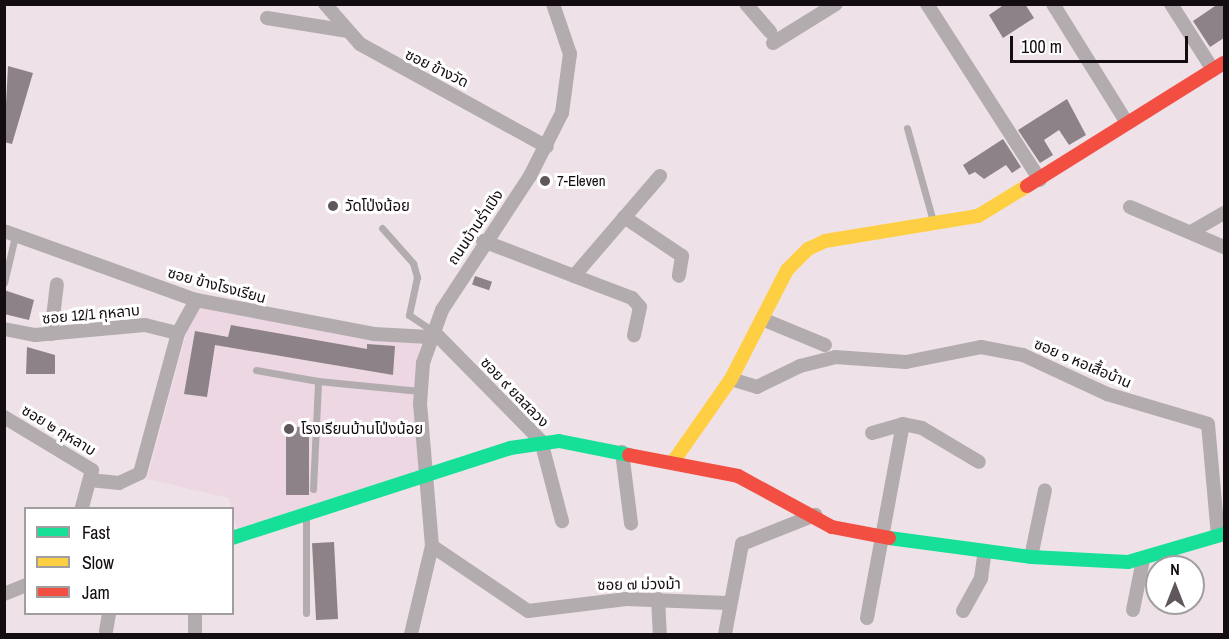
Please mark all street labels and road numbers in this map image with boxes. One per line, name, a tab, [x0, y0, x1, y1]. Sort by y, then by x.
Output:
street label: ซอย ข้างวัด	[402, 45, 472, 91]
street label: ถนนบ้านร่ำเปิง	[443, 186, 507, 268]
street label: ซอย ข้างโรงเรียน	[166, 263, 268, 307]
street label: ซอย 12/1 กุหลาบ	[41, 301, 141, 327]
street label: ซอย ๑ หอเสื้อบ้าน	[1032, 334, 1134, 392]
street label: ซอย ๙ ยลสลวง	[477, 353, 553, 431]
street label: ซอย ๒ กุหลาบ	[19, 401, 99, 459]
street label: ซอย ๗ ม่วงม้า	[597, 574, 681, 594]

